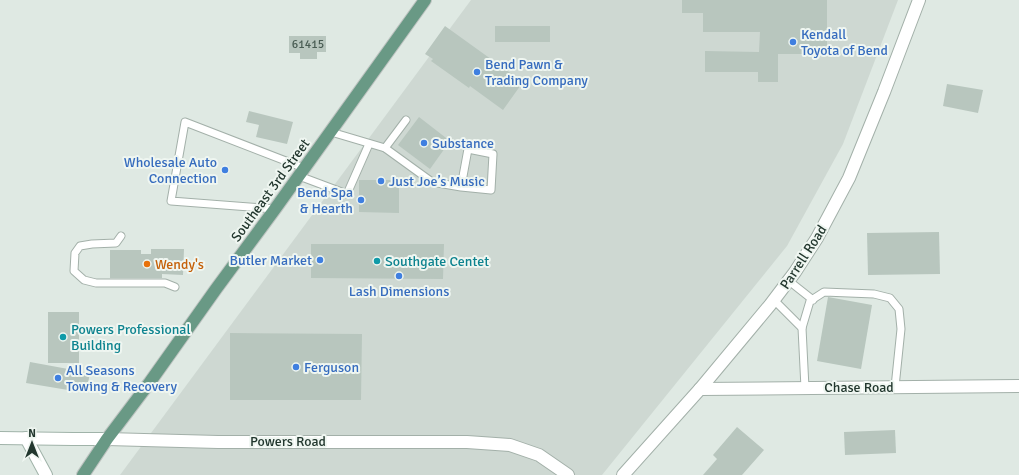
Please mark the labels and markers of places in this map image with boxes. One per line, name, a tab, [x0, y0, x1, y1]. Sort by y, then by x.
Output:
place label: Kendall Toyota of Bend	[801, 26, 888, 59]
marker: Kendall Toyota of Bend	[788, 37, 798, 47]
place label: Bend Pawn & Trading Company	[485, 56, 588, 89]
marker: Bend Pawn & Trading Company	[472, 67, 482, 77]
place label: Substance	[432, 135, 494, 152]
marker: Substance	[419, 138, 429, 148]
place label: Wholesale Auto Connection	[124, 154, 217, 187]
marker: Wholesale Auto Connection	[220, 165, 230, 175]
place label: Just Joe’s Music	[389, 173, 485, 190]
marker: Just Joe’s Music	[376, 176, 386, 186]
place label: Bend Spa & Hearth	[297, 184, 353, 217]
marker: Bend Spa & Hearth	[356, 195, 366, 205]
place label: Butler Market	[230, 252, 312, 269]
place label: Southgate Centet	[385, 253, 489, 270]
marker: Butler Market	[315, 255, 325, 265]
place label: Wendy's	[155, 256, 204, 273]
marker: Southgate Centet	[372, 256, 382, 266]
marker: Wendy's	[142, 259, 152, 269]
marker: Lash Dimensions	[394, 271, 404, 281]
place label: Lash Dimensions	[349, 283, 449, 300]
place label: Powers Professional Building	[71, 321, 191, 354]
marker: Powers Professional Building	[58, 332, 68, 342]
place label: Ferguson	[304, 359, 359, 376]
place label: All Seasons Towing & Recovery	[66, 362, 177, 395]
marker: Ferguson	[291, 362, 301, 372]
marker: All Seasons Towing & Recovery	[53, 373, 63, 383]

